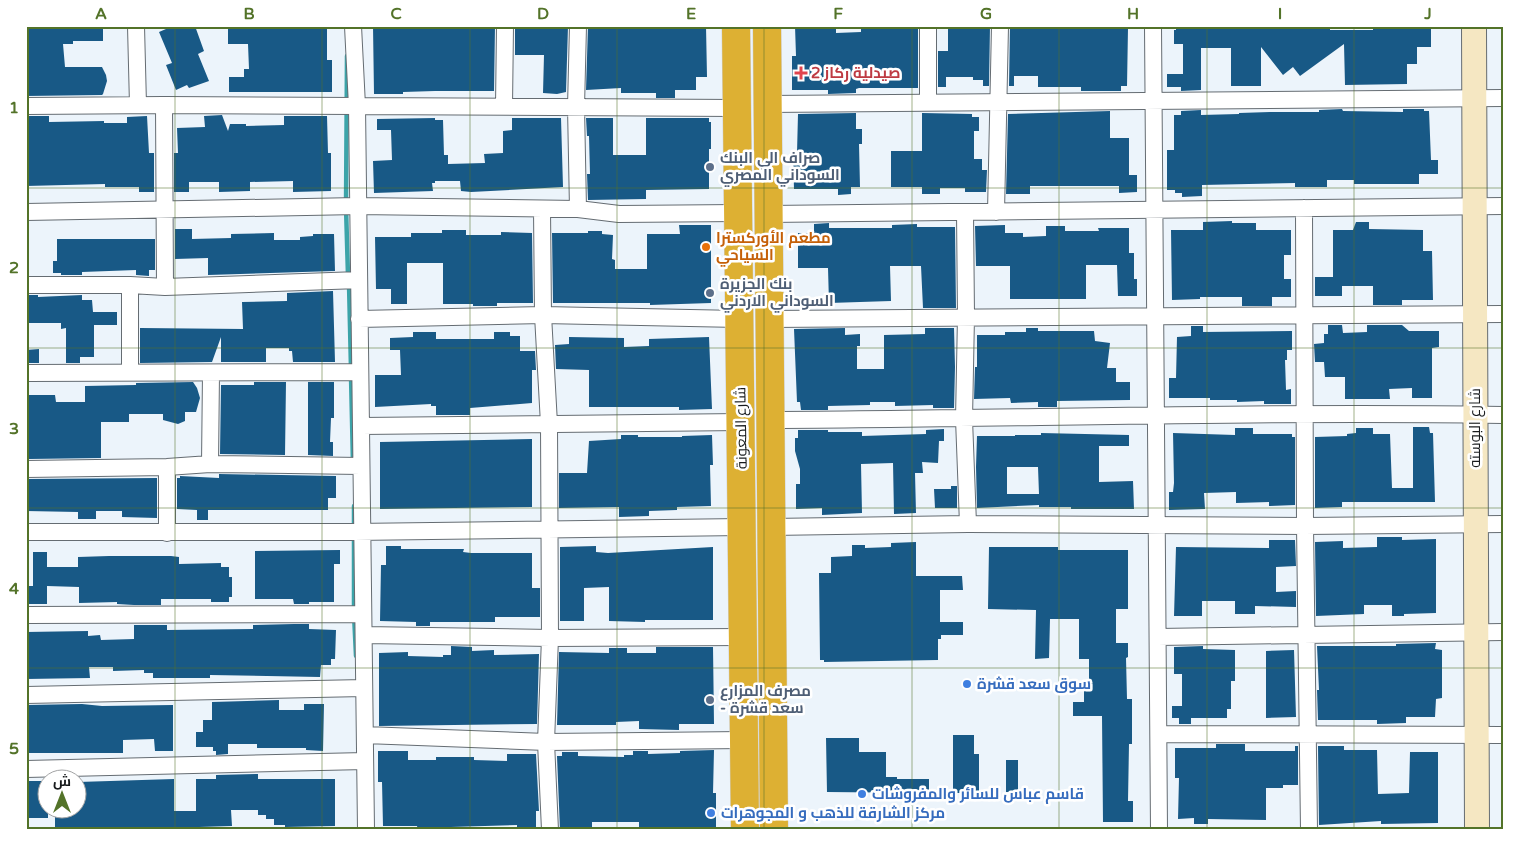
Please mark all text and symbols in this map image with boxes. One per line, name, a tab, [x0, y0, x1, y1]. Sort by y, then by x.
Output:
text: A	[95, 4, 107, 24]
text: B	[243, 4, 255, 24]
text: C	[390, 4, 402, 24]
text: D	[537, 4, 549, 24]
text: E	[686, 4, 696, 24]
text: F	[833, 4, 843, 24]
text: G	[980, 4, 992, 24]
text: H	[1127, 4, 1139, 24]
text: I	[1278, 4, 1282, 24]
text: J	[1423, 4, 1432, 24]
place label: صيدلية ركاز 2	[811, 64, 900, 82]
marker: صيدلية ركاز 2	[795, 67, 807, 79]
text: 1	[9, 98, 19, 118]
place label: صراف الي البنك السوداني المصري	[720, 149, 840, 187]
marker: صراف الي البنك السوداني المصري	[704, 161, 716, 173]
place label: مطعم الأوركسترا السياحي	[716, 229, 831, 267]
marker: مطعم الأوركسترا السياحي	[700, 241, 712, 253]
text: 2	[9, 258, 19, 278]
place label: بنك الجزيرة السوداني الاردني	[720, 275, 834, 313]
marker: بنك الجزيرة السوداني الاردني	[704, 287, 716, 299]
street label: شارع المعونة	[731, 387, 753, 469]
street label: شارع البوسته	[1466, 388, 1486, 468]
text: 3	[9, 419, 19, 439]
text: 4	[9, 579, 19, 599]
place label: سوق سعد قشرة	[977, 675, 1091, 693]
marker: سوق سعد قشرة	[961, 678, 973, 690]
place label: مصرف المزارع - سعد قشرة	[720, 682, 811, 717]
marker: مصرف المزارع - سعد قشرة	[704, 694, 716, 706]
text: 5	[9, 739, 19, 759]
north arrow	[38, 768, 88, 818]
text: ش	[53, 773, 71, 790]
place label: قاسم عباس للسائر والمفروشات	[872, 785, 1084, 804]
marker: قاسم عباس للسائر والمفروشات	[856, 788, 868, 800]
place label: مركز الشارقة للذهب و المجوهرات	[721, 804, 945, 822]
marker: مركز الشارقة للذهب و المجوهرات	[705, 807, 717, 819]

